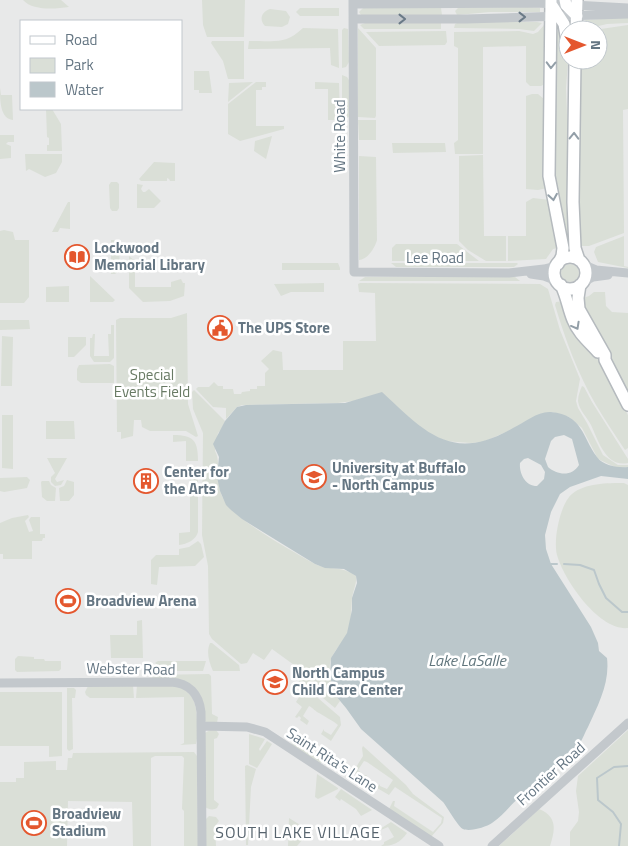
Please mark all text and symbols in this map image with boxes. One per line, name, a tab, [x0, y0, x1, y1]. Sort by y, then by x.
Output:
one-way arrow	[518, 12, 526, 22]
one-way arrow	[398, 14, 406, 24]
legend	[20, 20, 182, 110]
north arrow	[558, 20, 608, 70]
text: Road	[65, 28, 97, 51]
text: N	[586, 40, 607, 50]
text: Park	[65, 53, 94, 76]
one-way arrow	[546, 62, 556, 70]
text: Water	[65, 78, 104, 101]
street label: White Road	[328, 99, 351, 173]
one-way arrow	[568, 132, 579, 140]
one-way arrow	[547, 193, 557, 201]
place label: Lockwood Memorial Library	[94, 236, 205, 276]
library icon: Lockwood Memorial Library	[64, 244, 90, 270]
street label: Lee Road	[406, 246, 464, 269]
public building icon: The UPS Store	[207, 315, 233, 341]
place label: The UPS Store	[238, 316, 330, 339]
one-way arrow	[570, 321, 580, 330]
park label: Special Events Field	[114, 363, 190, 403]
place label: University at Buffalo - North Campus	[332, 456, 466, 496]
place label: Center for the Arts	[164, 460, 229, 500]
school or university icon: University at Buffalo - North Campus	[301, 464, 327, 490]
building icon: Center for the Arts	[133, 468, 159, 494]
sports icon: Broadview Arena	[55, 588, 81, 614]
place label: Broadview Arena	[86, 589, 197, 612]
water label: Lake LaSalle	[428, 648, 507, 672]
street label: Webster Road	[86, 656, 176, 681]
place label: North Campus Child Care Center	[292, 661, 403, 701]
school or university icon: North Campus Child Care Center	[262, 669, 288, 695]
street label: Saint Rita's Lane	[282, 722, 382, 798]
street label: Frontier Road	[511, 736, 590, 811]
place label: Broadview Stadium	[52, 802, 122, 842]
sports icon: Broadview Stadium	[21, 810, 47, 836]
district label: SOUTH LAKE VILLAGE	[215, 820, 381, 844]

